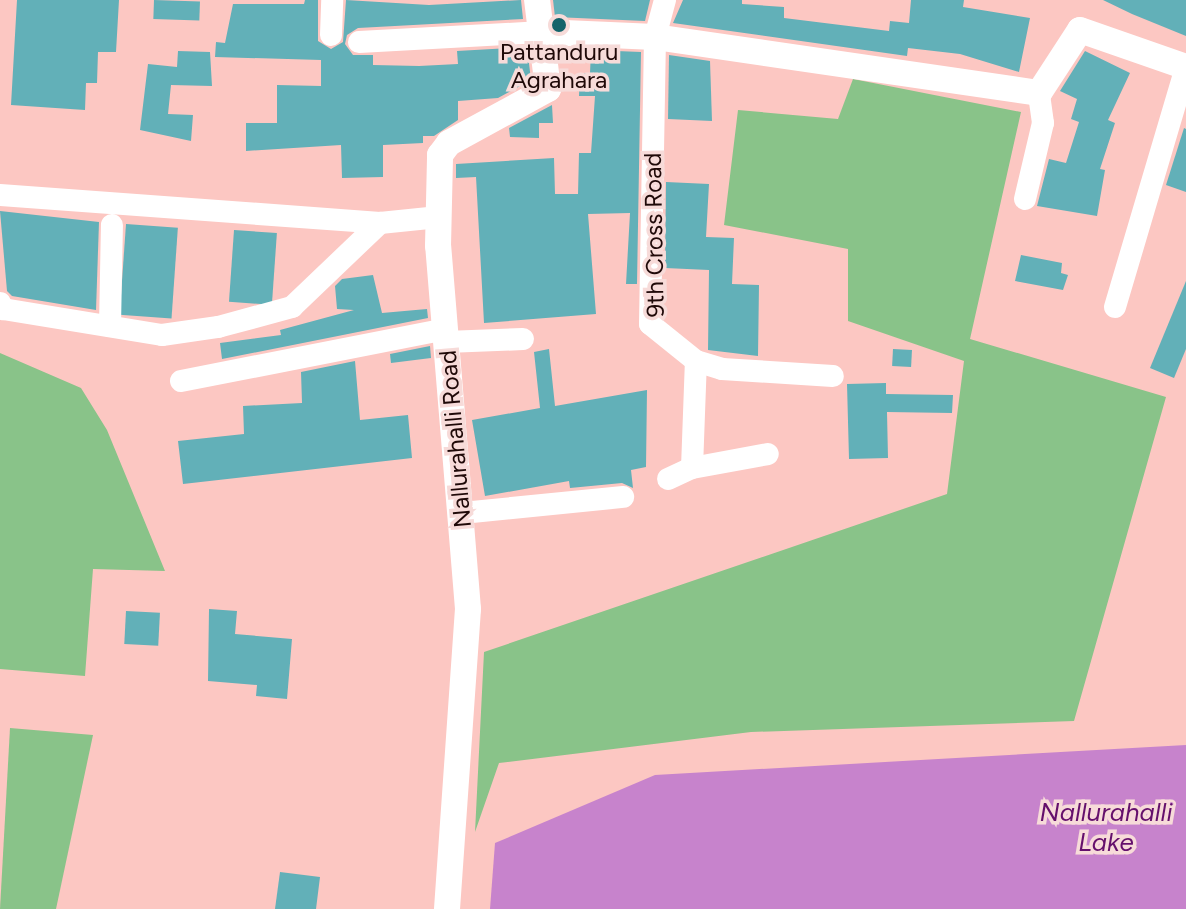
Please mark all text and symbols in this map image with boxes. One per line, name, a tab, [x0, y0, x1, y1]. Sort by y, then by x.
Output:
marker: Pattanduru Agrahara	[550, 16, 568, 34]
place label: Pattanduru Agrahara	[500, 38, 618, 94]
street label: 9th Cross Road	[638, 152, 670, 318]
street label: Nallurahalli Road	[433, 349, 477, 529]
water label: Nallurahalli Lake	[1040, 797, 1172, 858]

